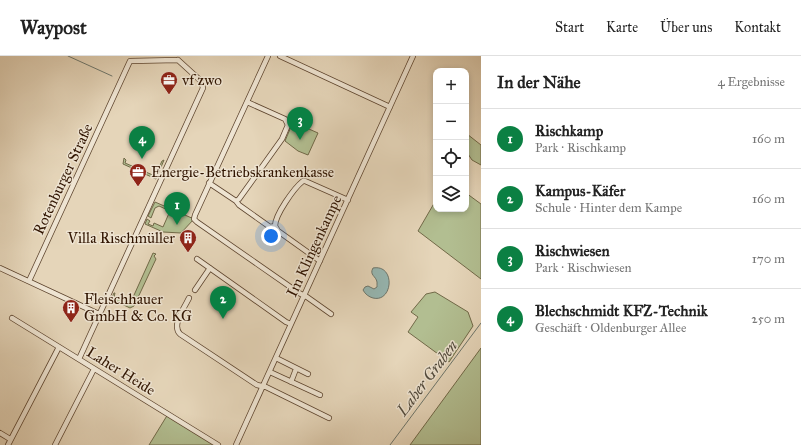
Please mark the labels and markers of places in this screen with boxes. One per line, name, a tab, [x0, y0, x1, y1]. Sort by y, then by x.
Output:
office icon: vf zwo	[159, 70, 179, 95]
place label: vf zwo	[181, 71, 222, 89]
pin: 3	[287, 107, 313, 140]
pin: 4	[129, 126, 155, 159]
office icon: Energie-Betriebskrankenkasse	[128, 162, 148, 187]
place label: Energie-Betriebskrankenkasse	[151, 163, 334, 181]
pin: 1	[164, 192, 190, 225]
building icon: Villa Rischmüller	[178, 228, 198, 253]
place label: Villa Rischmüller	[67, 229, 175, 247]
pin: 2	[210, 286, 236, 319]
place label: Fleischhauer GmbH & Co. KG	[84, 290, 192, 325]
building icon: Fleischhauer GmbH & Co. KG	[61, 298, 81, 323]

